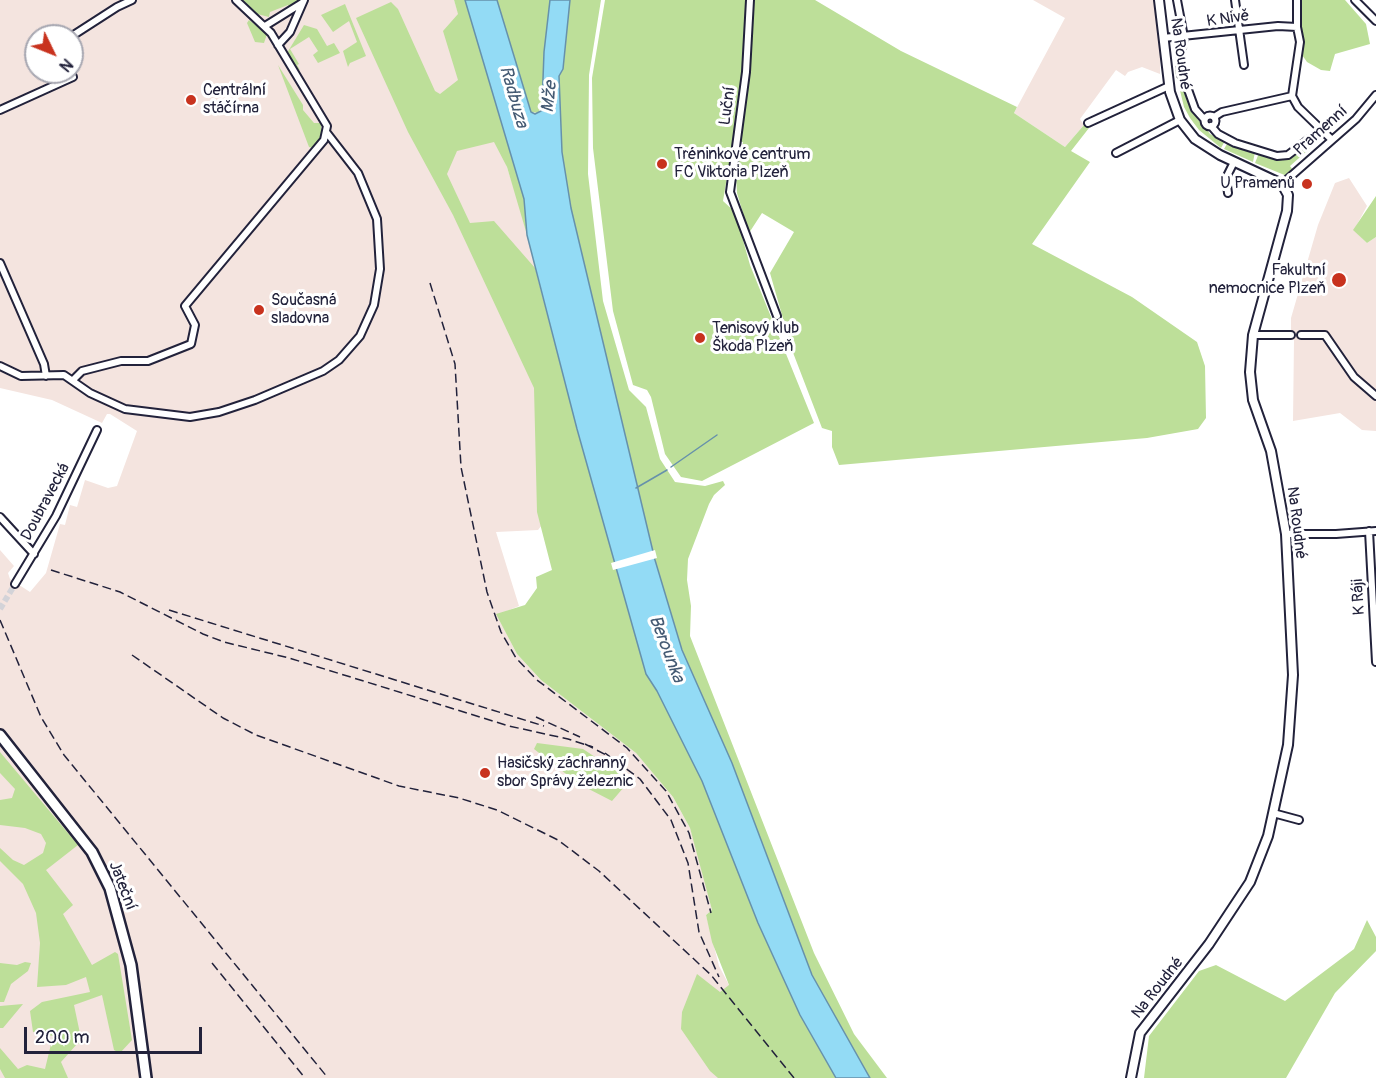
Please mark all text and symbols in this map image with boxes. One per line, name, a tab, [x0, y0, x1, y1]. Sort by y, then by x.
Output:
street label: K Nivě	[1205, 7, 1251, 31]
street label: Na Roudné	[1165, 16, 1195, 92]
north arrow	[24, 24, 84, 84]
text: N	[55, 54, 77, 76]
water label: Radbuza	[494, 64, 532, 130]
water label: Mže	[538, 80, 562, 114]
place label: Centrální stáčírna	[203, 81, 266, 119]
street label: Luční	[716, 85, 740, 127]
marker: Centrální stáčírna	[184, 93, 198, 107]
street label: Pramenní	[1290, 102, 1352, 160]
place label: Tréninkové centrum FC Viktoria Plzeň	[674, 145, 810, 183]
marker: Tréninkové centrum FC Viktoria Plzeň	[655, 157, 669, 171]
place label: U Pramenů	[1220, 174, 1295, 194]
marker: U Pramenů	[1300, 177, 1314, 191]
place label: Fakultní nemocnice Plzeň	[1209, 261, 1326, 299]
marker: Fakultní nemocnice Plzeň	[1330, 271, 1348, 289]
place label: Současná sladovna	[271, 291, 336, 329]
marker: Současná sladovna	[252, 303, 266, 317]
place label: Tenisový klub Škoda Plzeň	[712, 319, 799, 357]
marker: Tenisový klub Škoda Plzeň	[693, 331, 707, 345]
street label: Doubravecká	[18, 460, 74, 544]
street label: Na Roudné	[1282, 486, 1310, 560]
street label: K Ráji	[1348, 578, 1370, 616]
water label: Berounka	[643, 612, 689, 686]
place label: Hasičský záchranný sbor Správy železnic	[497, 754, 634, 792]
marker: Hasičský záchranný sbor Správy železnic	[478, 766, 492, 780]
street label: Jateční	[104, 859, 140, 913]
street label: Na Roudné	[1128, 953, 1188, 1023]
scale bar	[27, 1015, 206, 1053]
text: 200 m	[35, 1026, 90, 1049]

